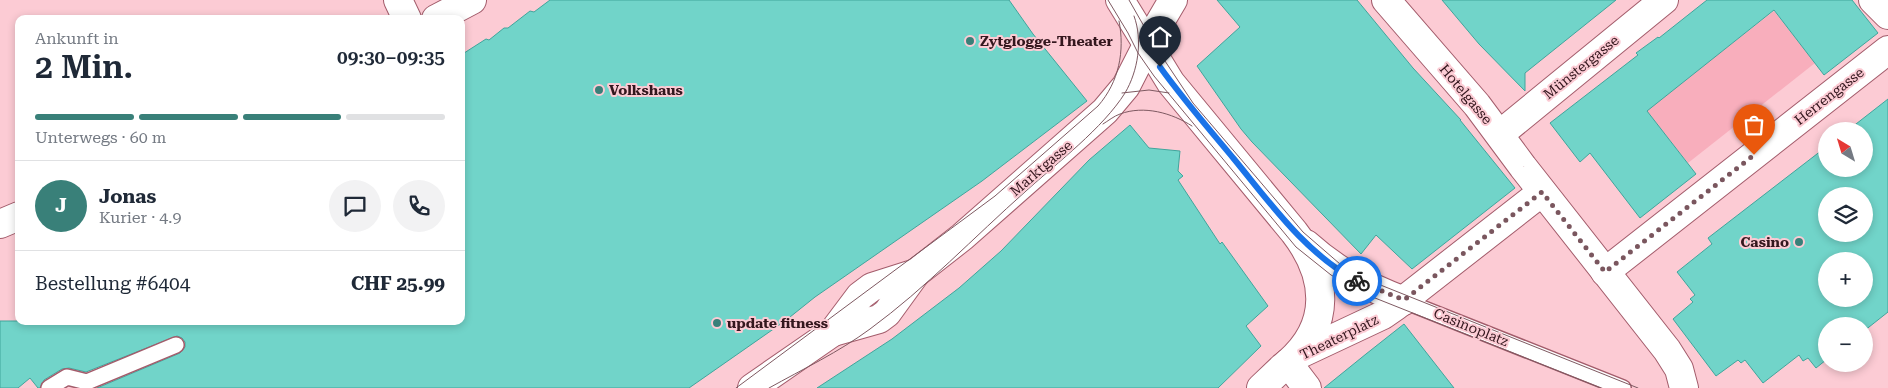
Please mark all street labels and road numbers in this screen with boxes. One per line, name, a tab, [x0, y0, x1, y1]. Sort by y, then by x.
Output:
street label: Münstergasse	[1540, 32, 1622, 102]
street label: Hotelgasse	[1436, 61, 1496, 127]
street label: Herrengasse	[1791, 64, 1867, 128]
street label: Marktgasse	[1007, 137, 1075, 199]
street label: Casinoplatz	[1431, 305, 1511, 349]
street label: Theaterplatz	[1297, 311, 1381, 363]

